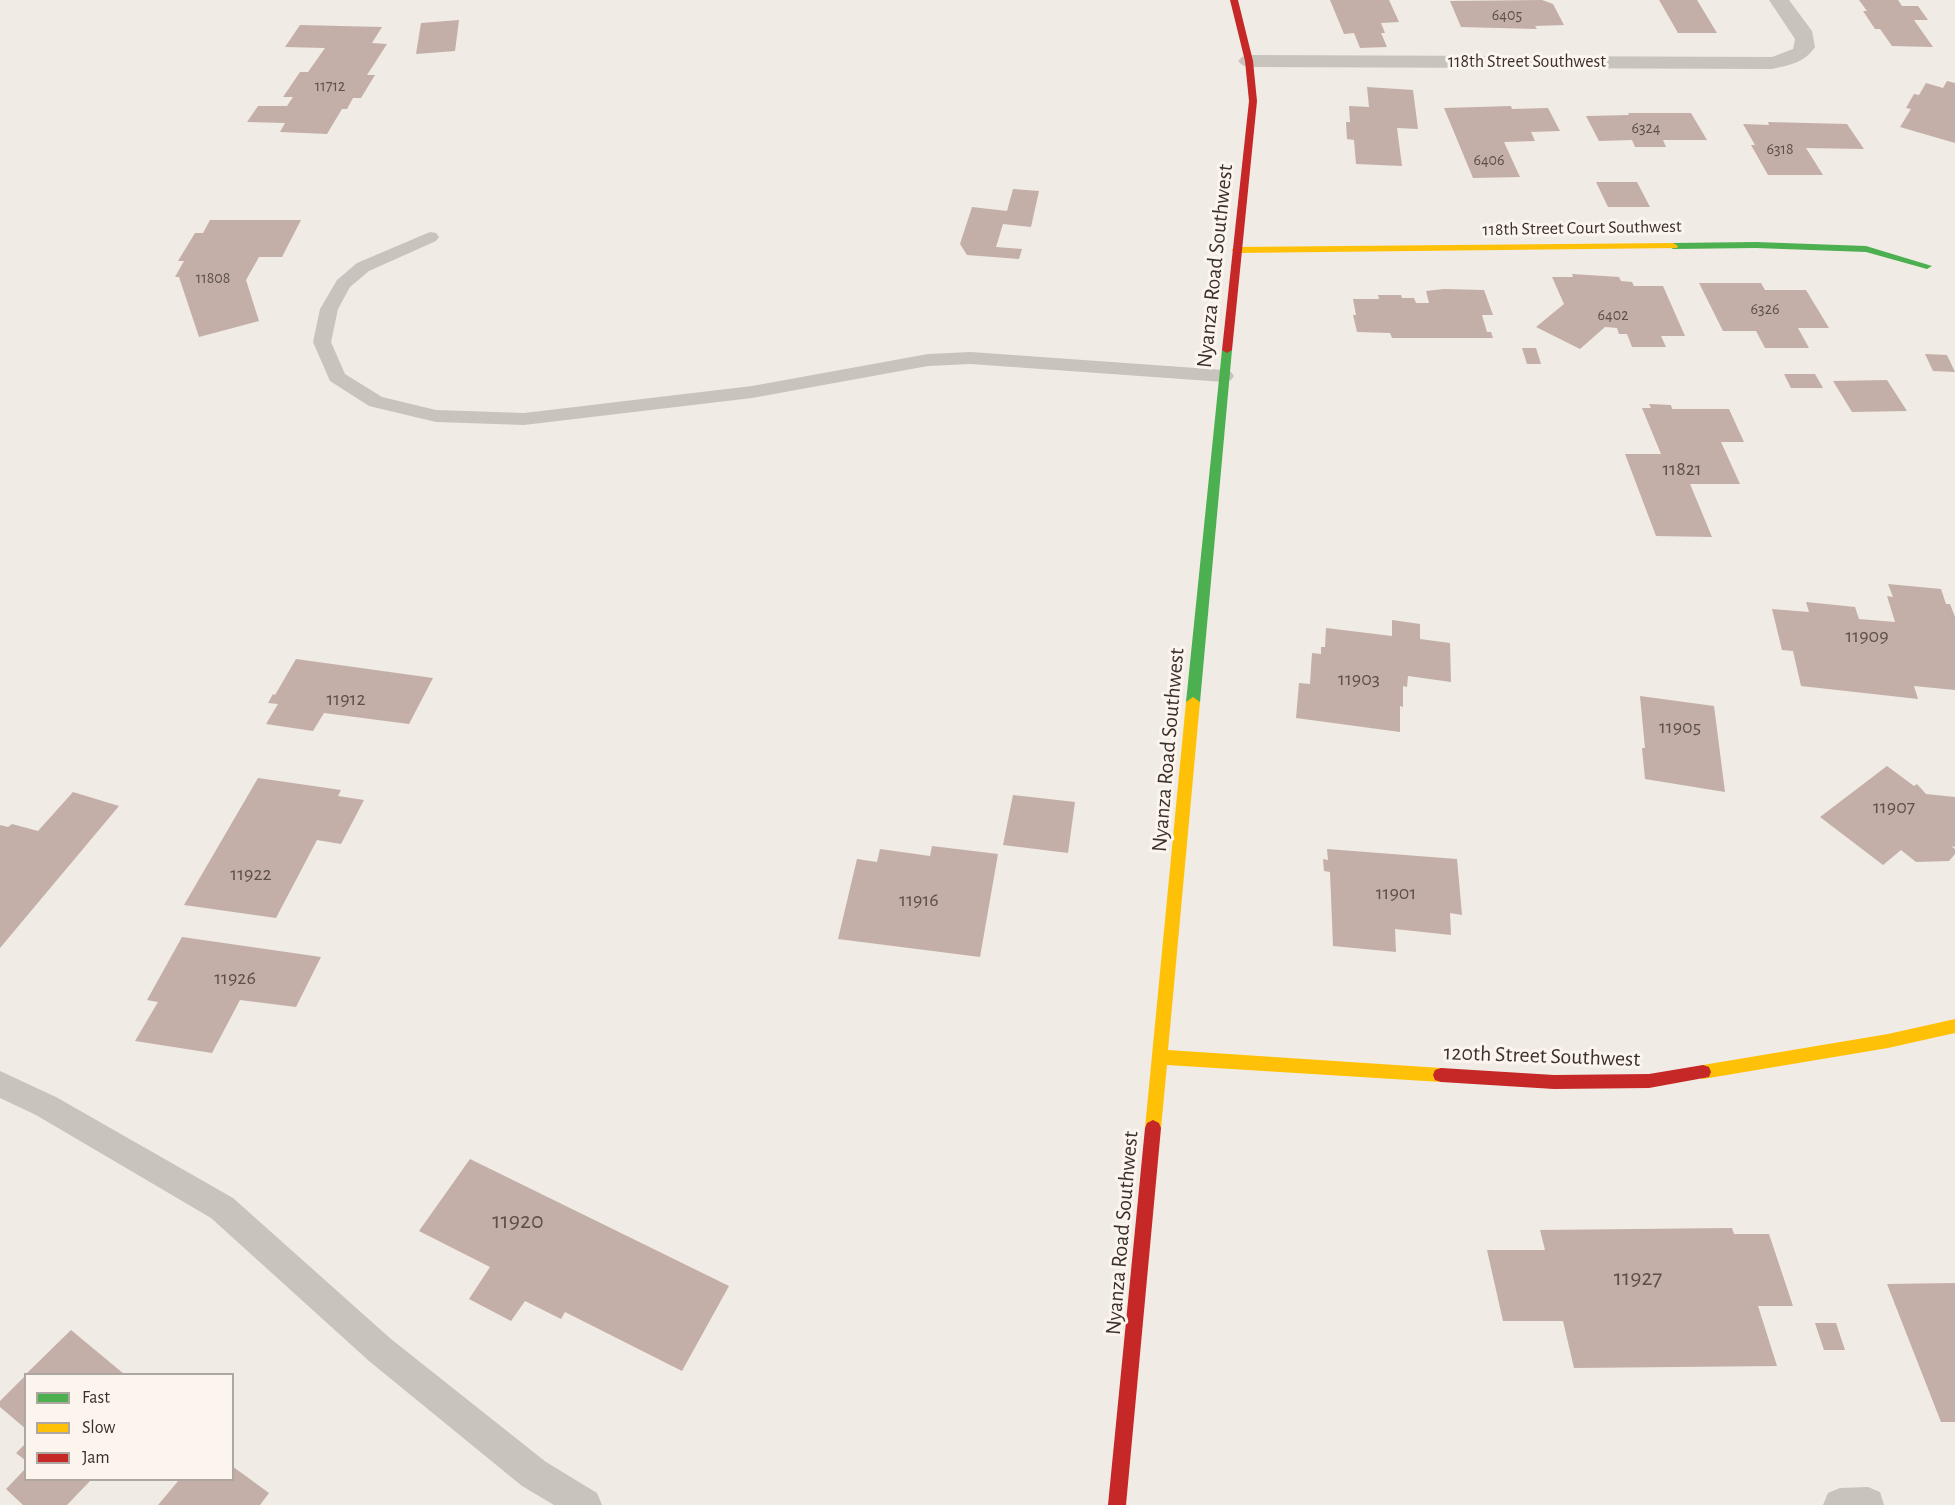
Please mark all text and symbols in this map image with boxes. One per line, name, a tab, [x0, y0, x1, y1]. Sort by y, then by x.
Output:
house number: 6405	[1492, 5, 1522, 25]
street label: 118th Street Southwest	[1448, 51, 1606, 73]
house number: 11712	[315, 76, 345, 96]
house number: 6324	[1631, 118, 1661, 138]
house number: 6318	[1766, 139, 1794, 159]
house number: 6406	[1473, 150, 1505, 170]
street label: Nyanza Road Southwest	[1191, 163, 1239, 369]
street label: 118th Street Court Southwest	[1482, 215, 1682, 241]
house number: 11808	[196, 268, 230, 288]
house number: 6326	[1751, 299, 1779, 319]
house number: 6402	[1598, 305, 1628, 325]
house number: 11821	[1662, 457, 1702, 481]
house number: 11909	[1845, 624, 1889, 648]
street label: Nyanza Road Southwest	[1146, 647, 1190, 853]
house number: 11903	[1338, 667, 1380, 691]
house number: 11912	[326, 687, 366, 711]
house number: 11905	[1659, 715, 1701, 739]
house number: 11907	[1873, 795, 1915, 819]
house number: 11922	[230, 862, 272, 886]
house number: 11901	[1376, 881, 1416, 905]
house number: 11916	[899, 888, 939, 912]
house number: 11926	[214, 966, 256, 990]
street label: 120th Street Southwest	[1443, 1039, 1641, 1073]
street label: Nyanza Road Southwest	[1100, 1130, 1144, 1336]
house number: 11920	[492, 1207, 544, 1235]
house number: 11927	[1614, 1264, 1662, 1292]
legend	[24, 1373, 234, 1481]
text: Fast	[82, 1389, 110, 1407]
text: Slow	[82, 1419, 115, 1437]
text: Jam	[82, 1449, 110, 1467]

